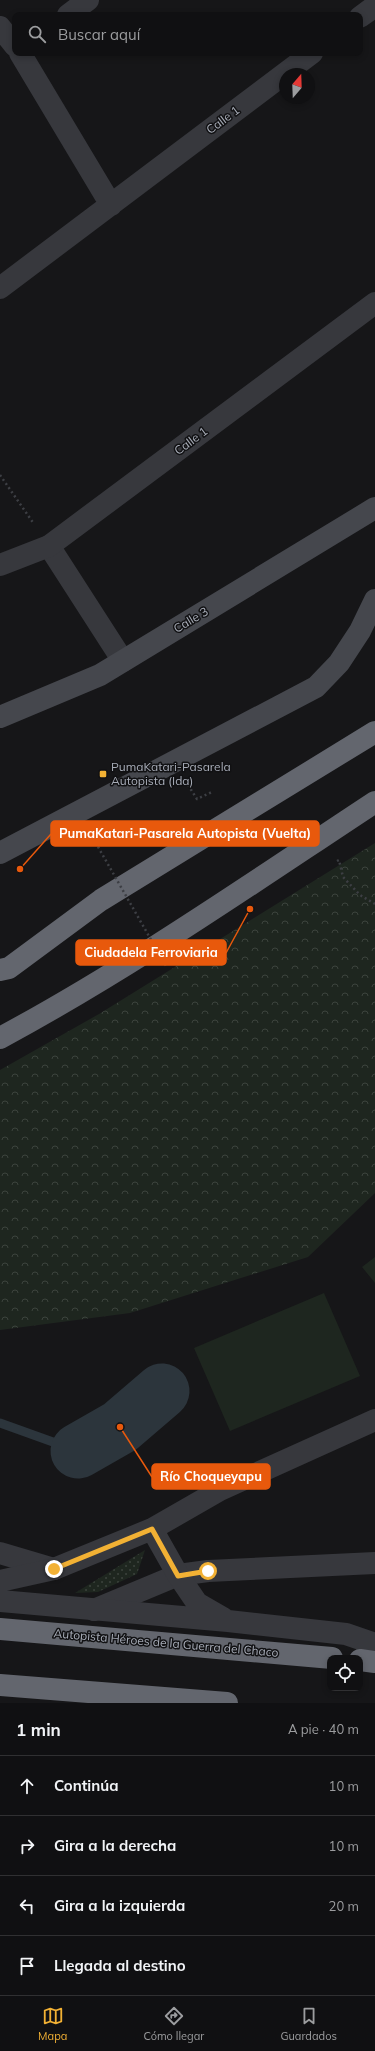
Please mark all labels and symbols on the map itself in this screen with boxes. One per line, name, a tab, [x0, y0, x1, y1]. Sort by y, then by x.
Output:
north arrow	[279, 68, 315, 104]
street label: Calle 1	[203, 102, 242, 137]
street label: Calle 1	[171, 423, 210, 458]
street label: Calle 3	[171, 603, 211, 636]
place label: PumaKatari-Pasarela Autopista (Ida)	[111, 759, 231, 788]
marker: PumaKatari-Pasarela Autopista (Ida)	[98, 769, 108, 779]
callout: PumaKatari-Pasarela Autopista (Vuelta)	[51, 821, 319, 846]
text: PumaKatari-Pasarela Autopista (Vuelta)	[59, 825, 311, 841]
callout: Ciudadela Ferroviaria	[76, 940, 226, 965]
text: Ciudadela Ferroviaria	[84, 944, 218, 960]
callout: Río Choqueyapu	[152, 1464, 270, 1489]
text: Río Choqueyapu	[160, 1468, 262, 1485]
route end	[45, 1560, 63, 1578]
route start	[199, 1562, 217, 1580]
street label: Autopista Héroes de la Guerra del Chaco	[53, 1625, 279, 1660]

